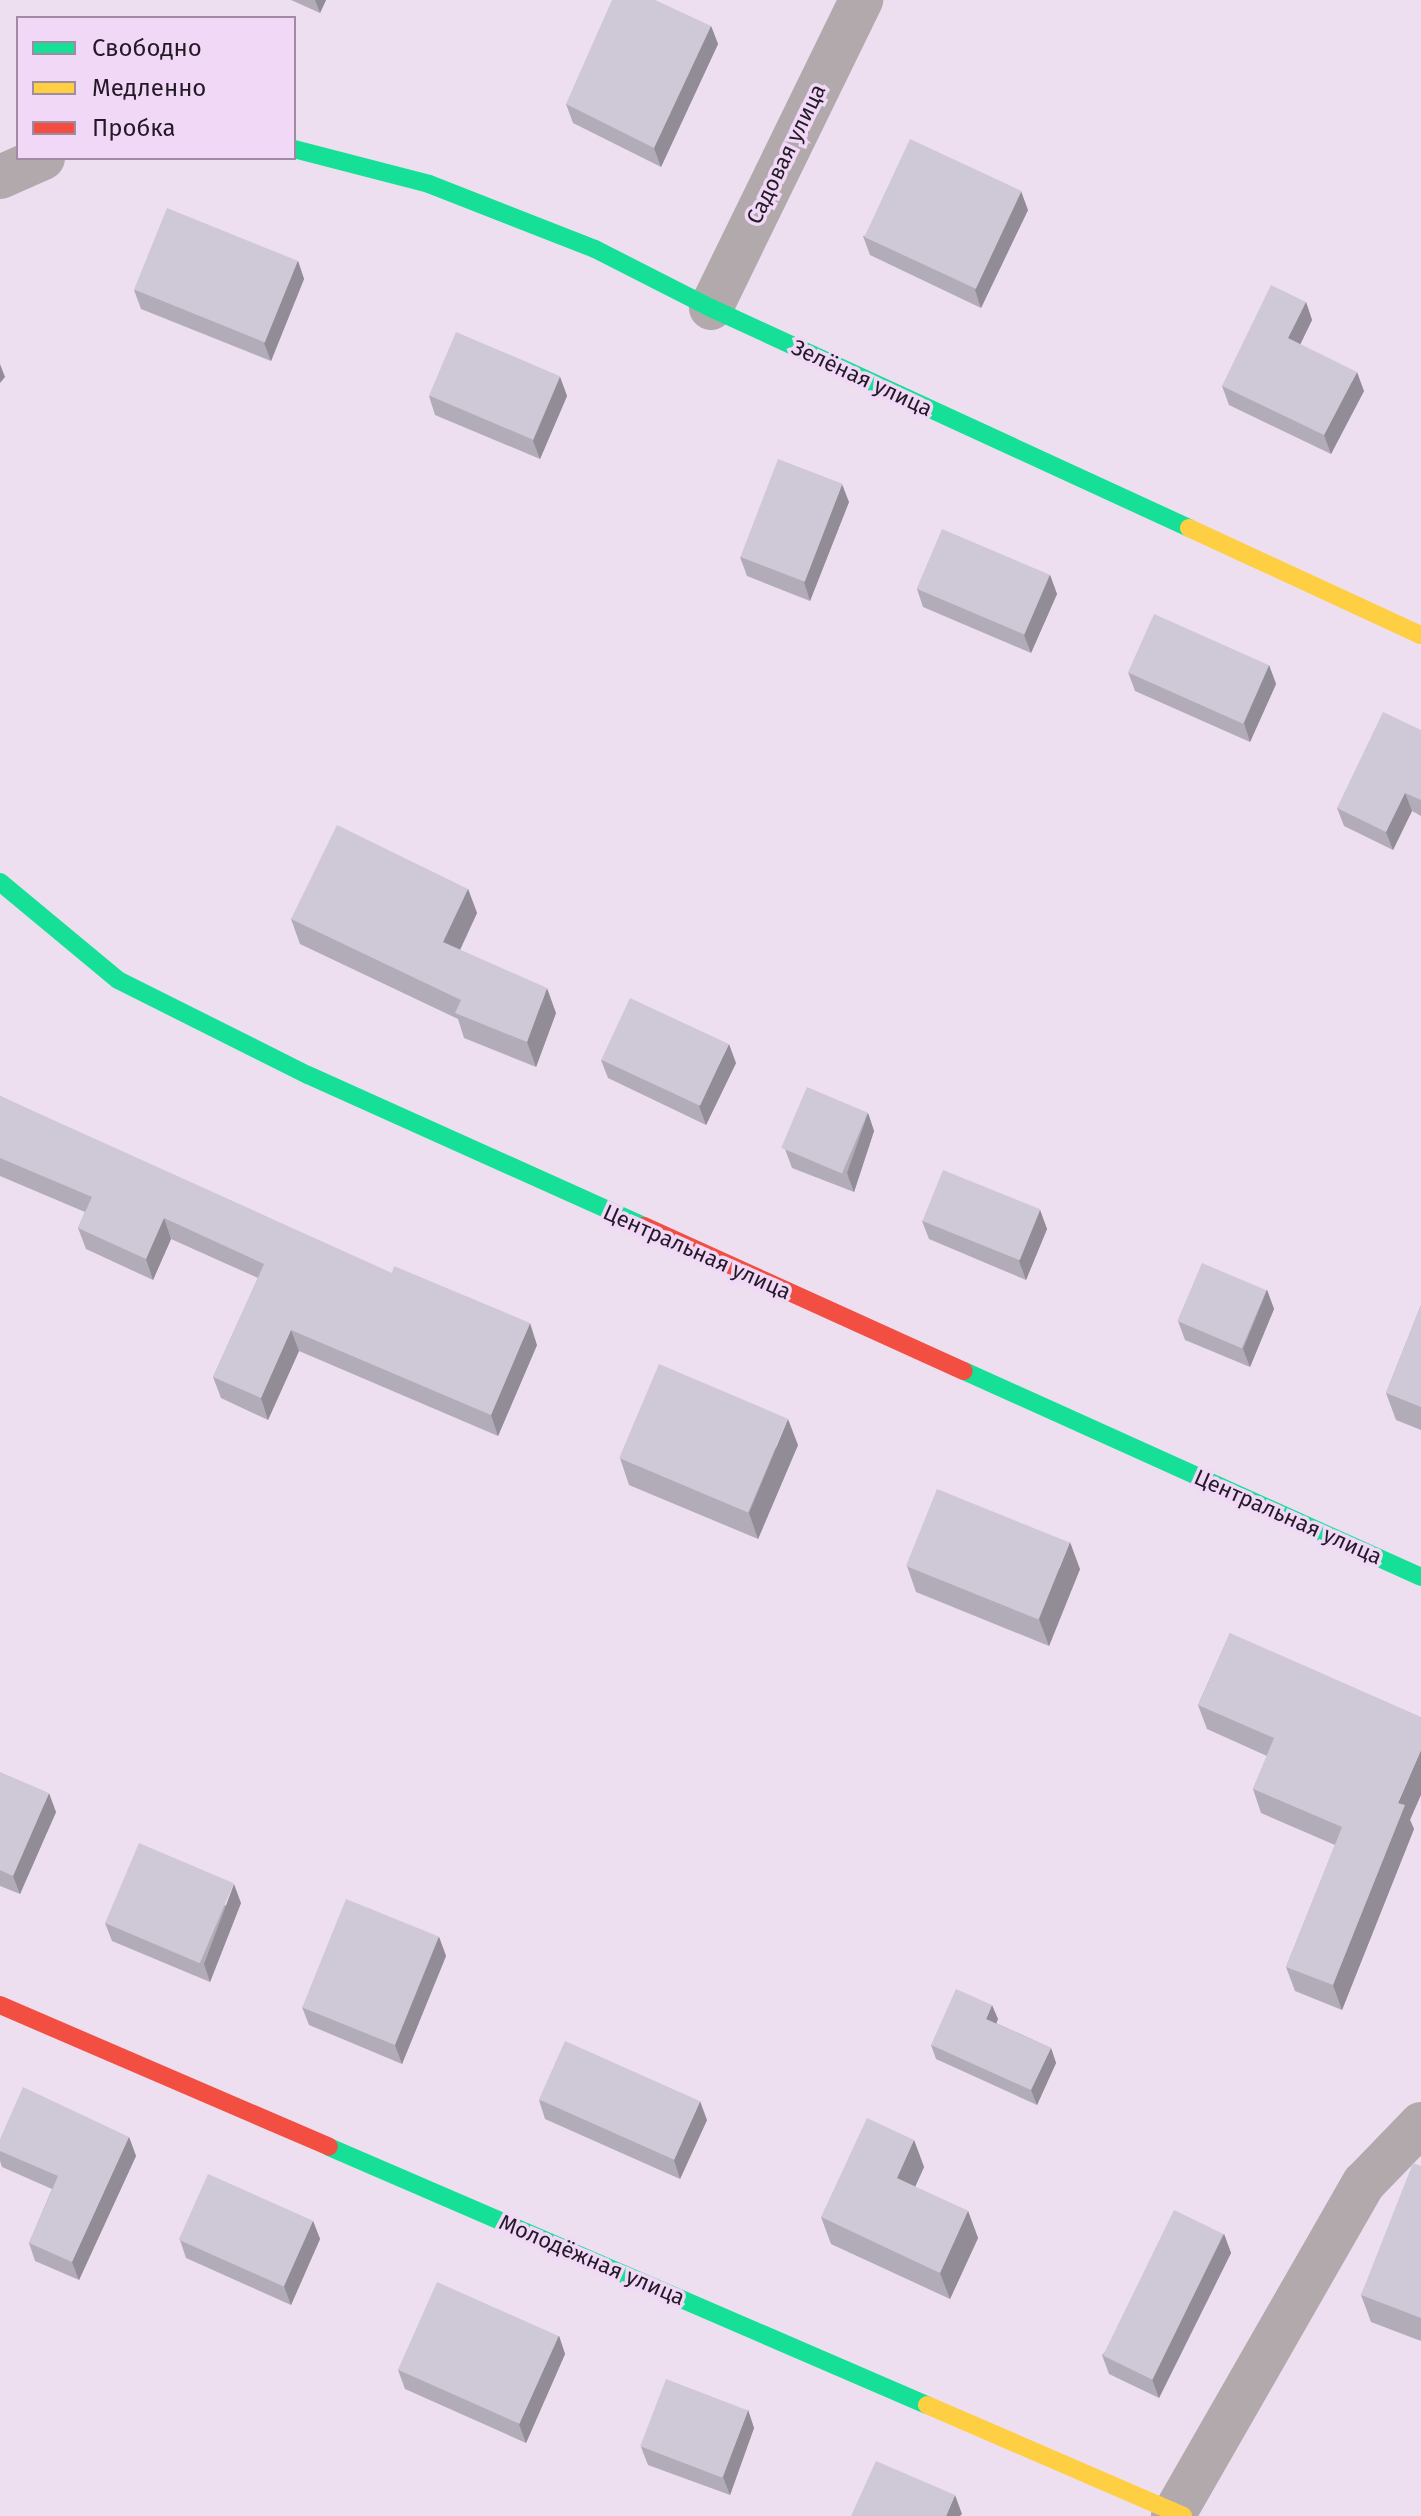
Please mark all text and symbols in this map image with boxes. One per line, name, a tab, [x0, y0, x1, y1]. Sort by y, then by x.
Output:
legend	[16, 16, 296, 160]
text: Свободно	[92, 34, 202, 62]
text: Медленно	[92, 74, 206, 102]
street label: Садовая улица	[741, 80, 831, 228]
text: Пробка	[92, 114, 176, 142]
street label: Зелёная улица	[787, 334, 937, 422]
street label: Центральная улица	[599, 1199, 795, 1305]
street label: Центральная улица	[1190, 1464, 1386, 1570]
street label: Молодёжная улица	[495, 2209, 689, 2311]

